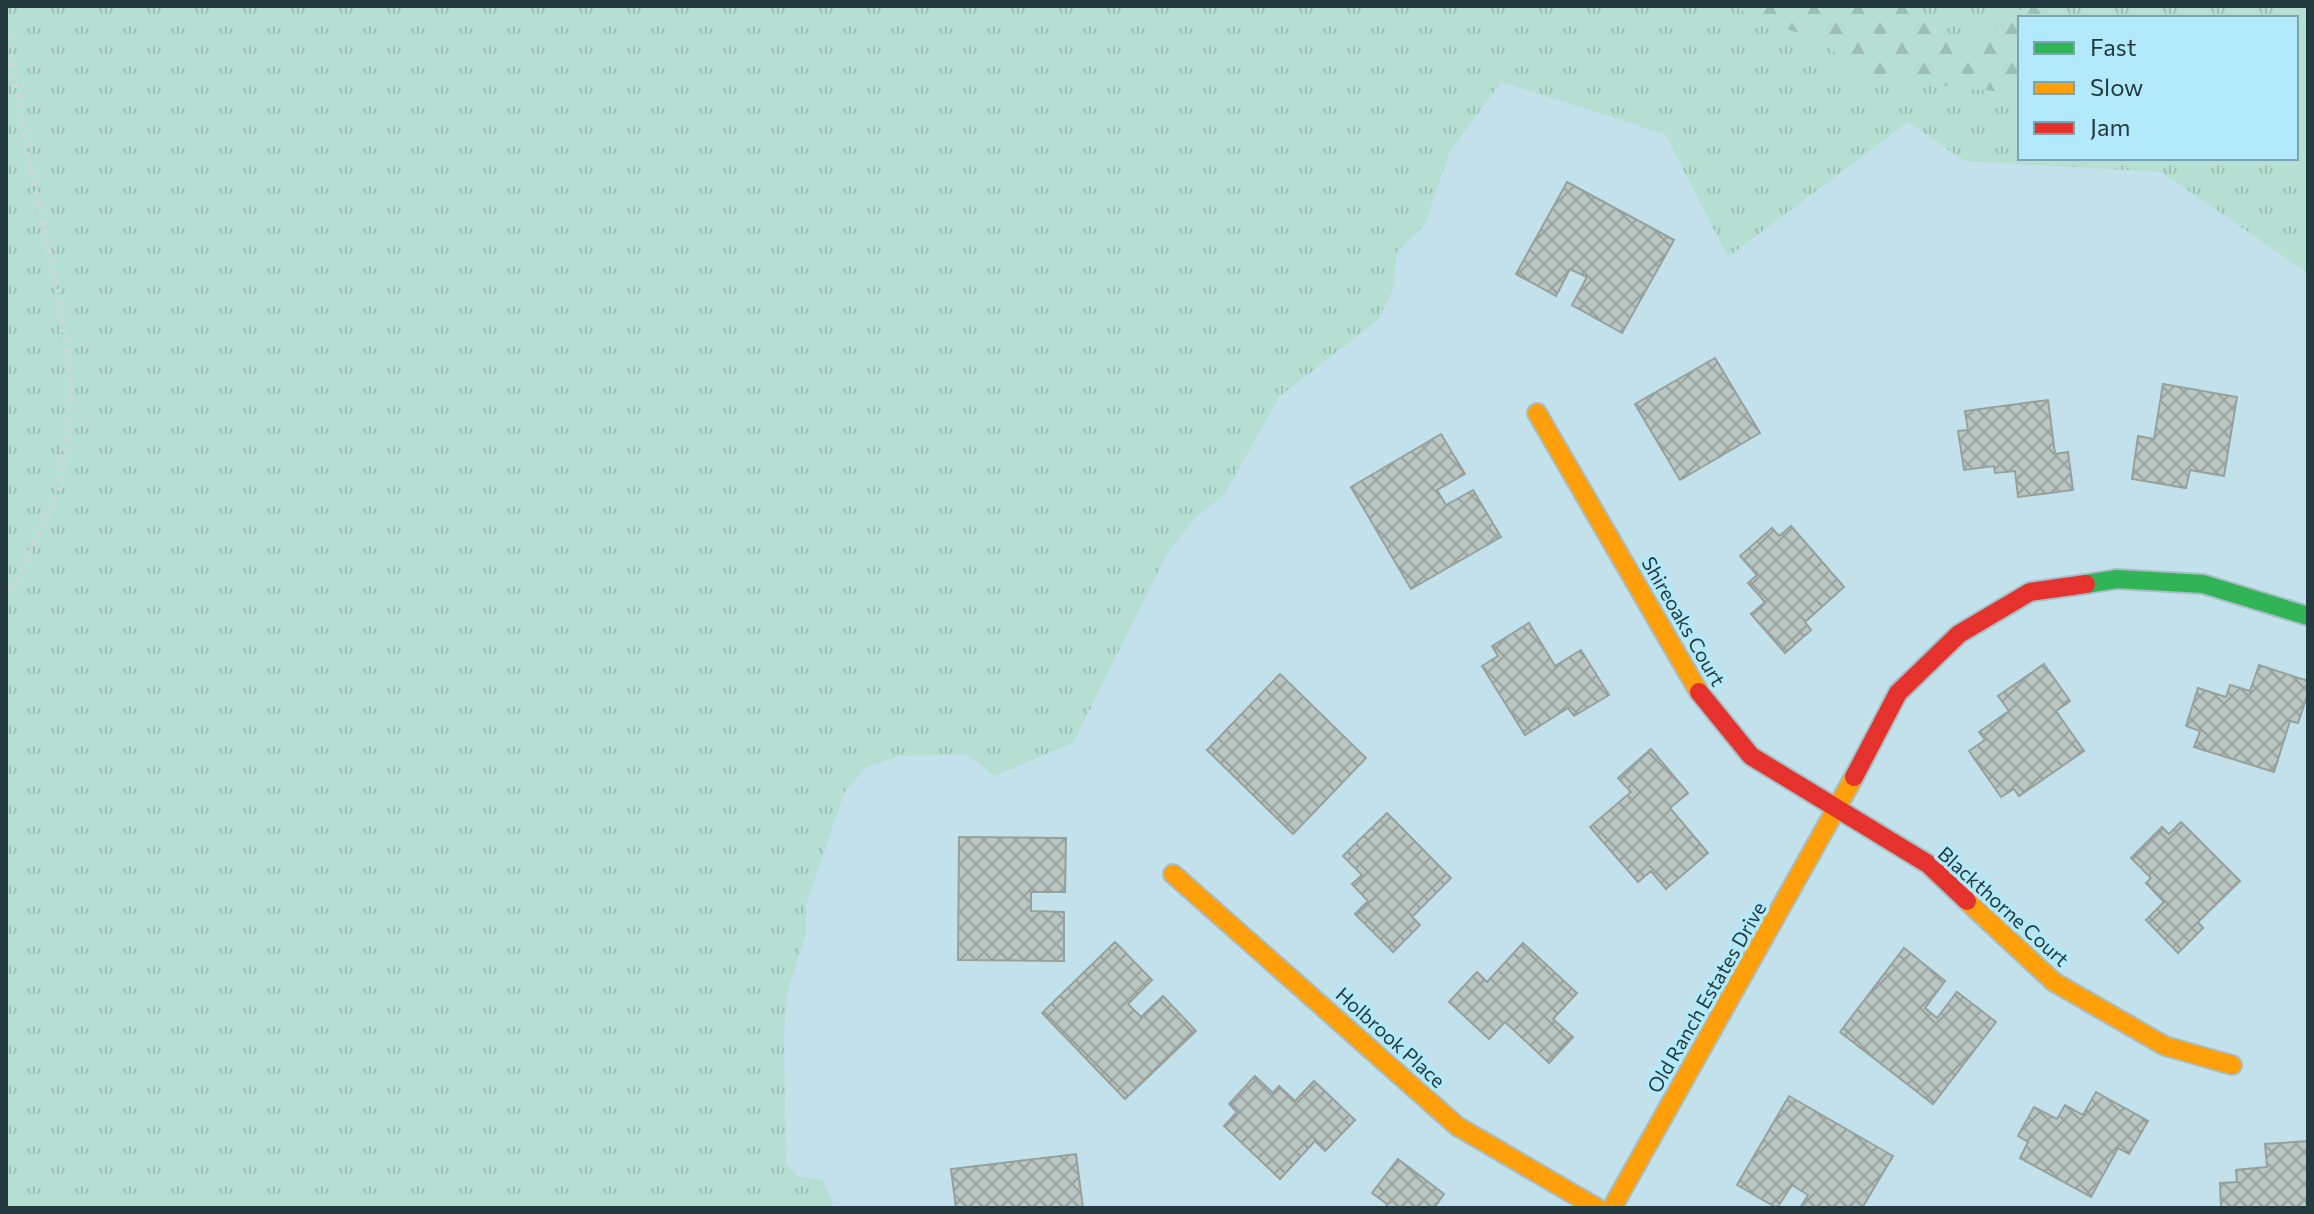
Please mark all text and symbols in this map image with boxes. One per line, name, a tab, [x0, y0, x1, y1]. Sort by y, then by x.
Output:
legend	[2018, 16, 2298, 160]
text: Fast	[2090, 32, 2137, 61]
text: Slow	[2090, 72, 2143, 101]
text: Jam	[2090, 112, 2130, 141]
street label: Shireoaks Court	[1637, 552, 1731, 690]
street label: Blackthorne Court	[1934, 841, 2074, 971]
street label: Old Ranch Estates Drive	[1641, 897, 1771, 1097]
street label: Holbrook Place	[1331, 982, 1451, 1092]

